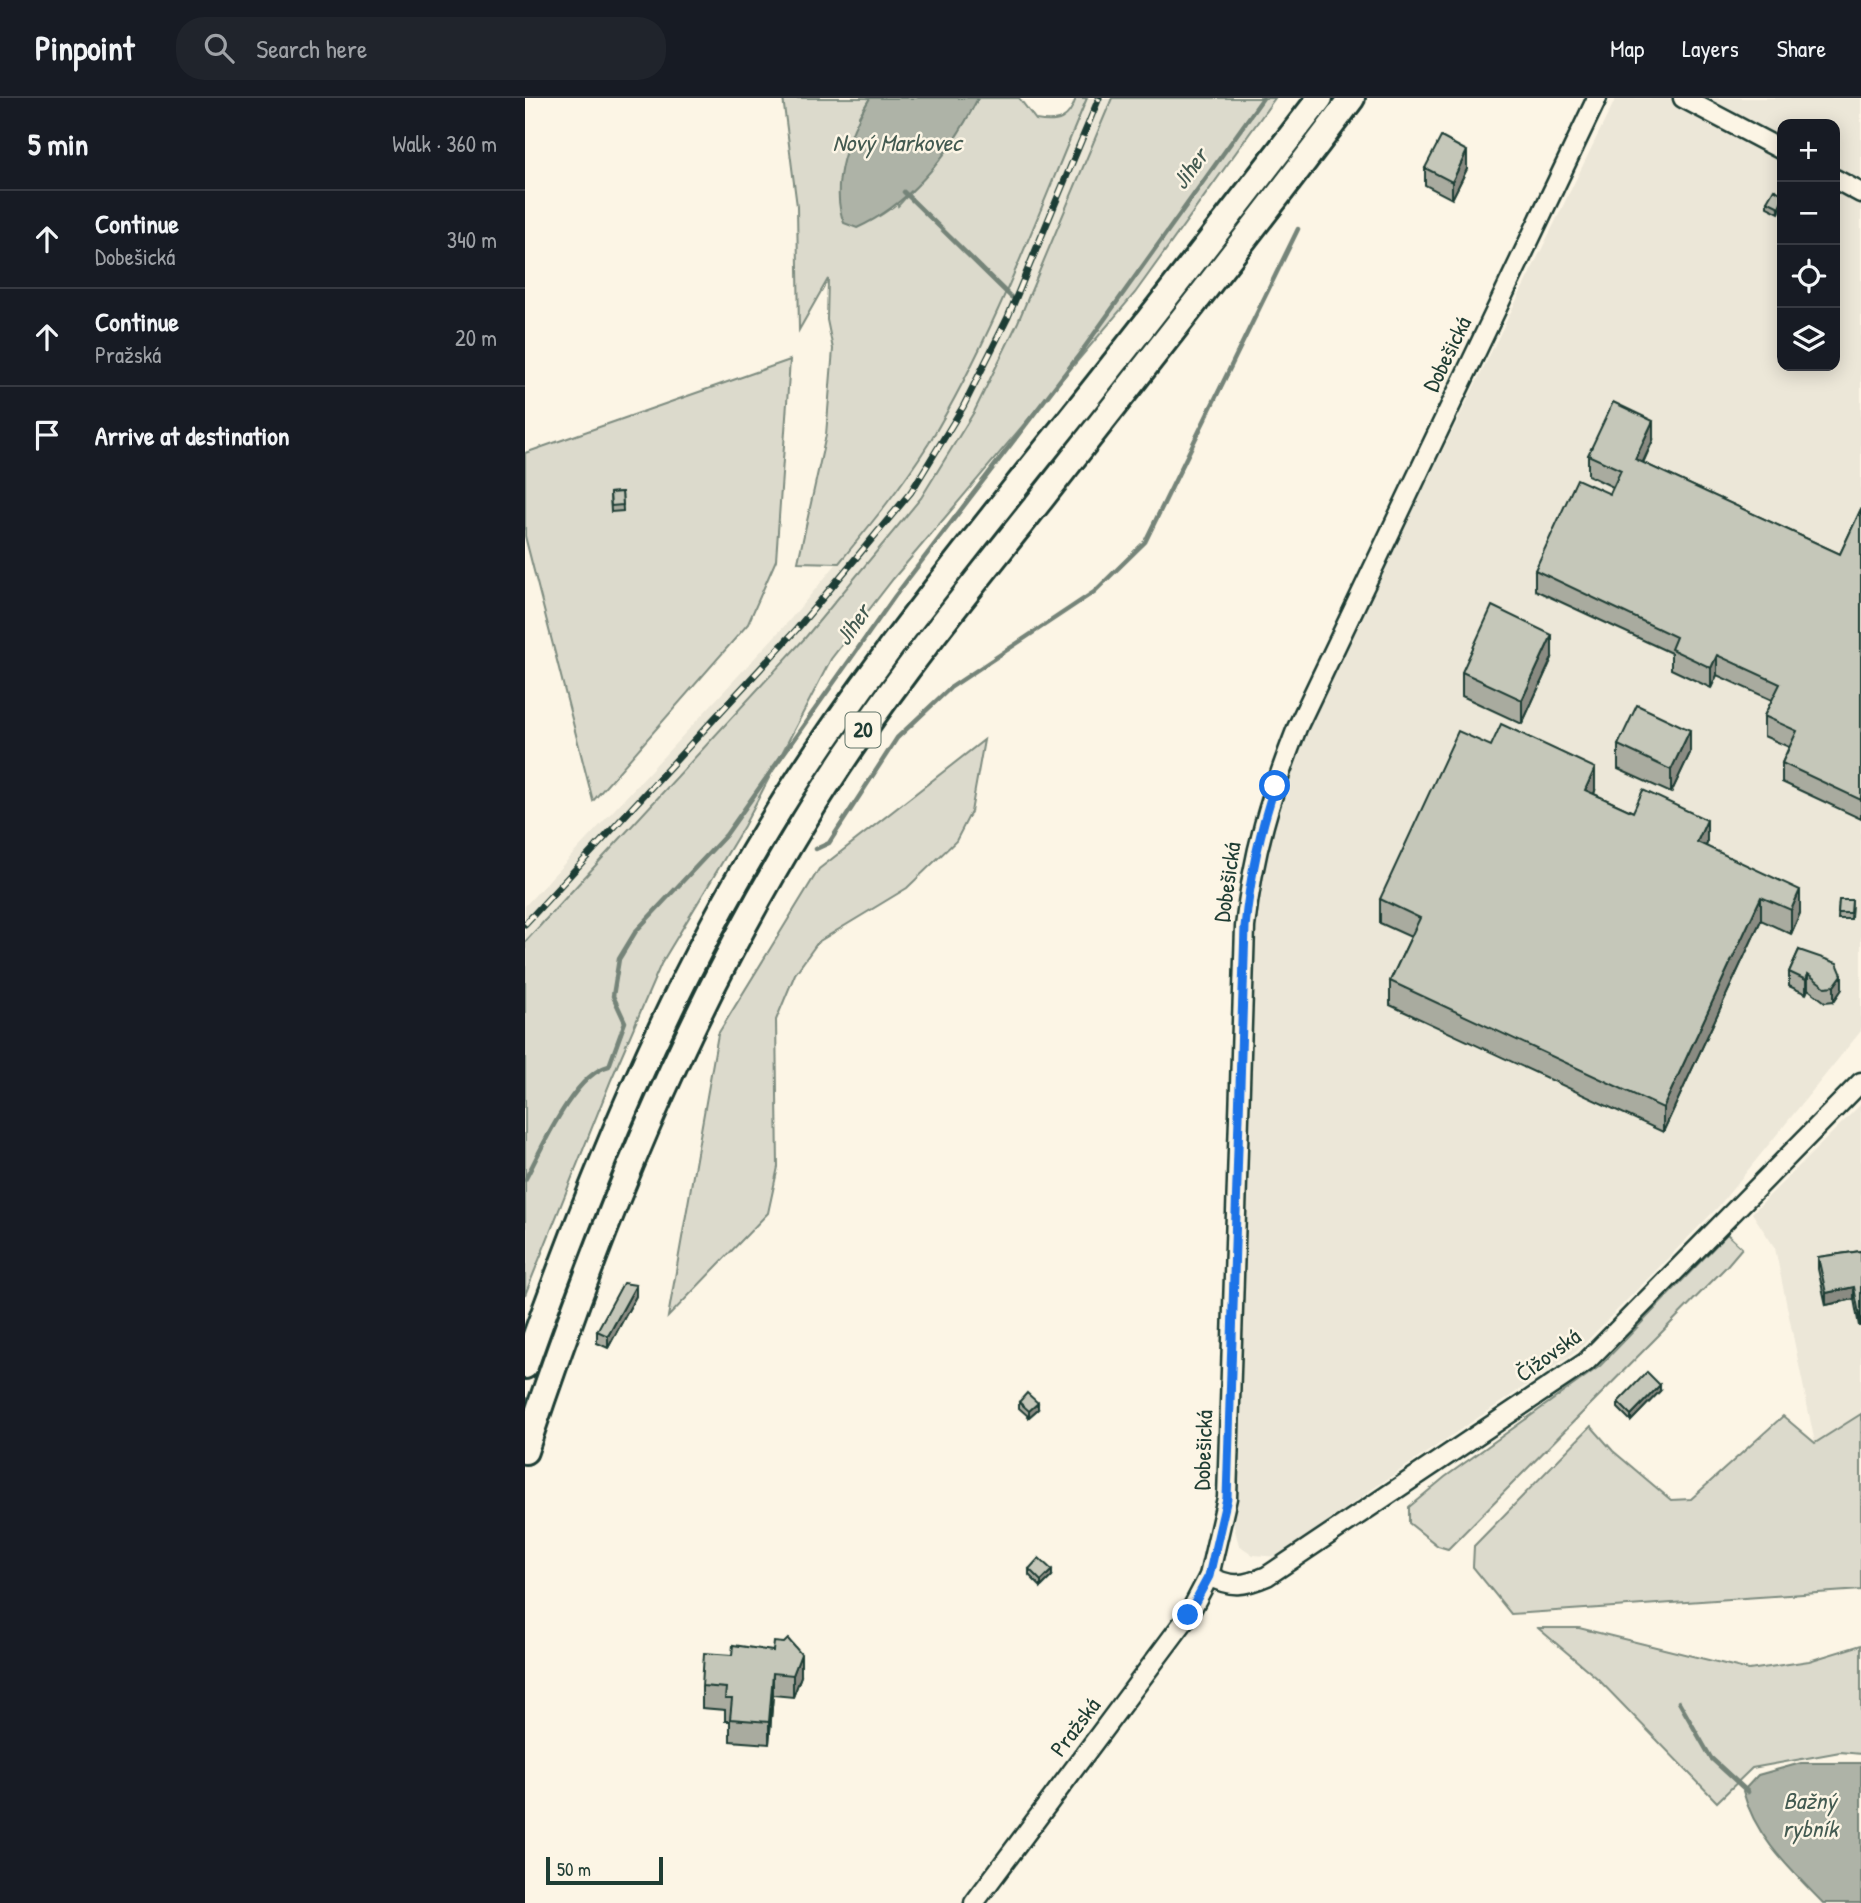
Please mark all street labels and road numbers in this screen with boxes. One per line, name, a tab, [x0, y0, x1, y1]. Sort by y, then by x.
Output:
street label: Dobešická	[1415, 311, 1478, 397]
road number: 20	[845, 712, 881, 748]
street label: Dobešická	[1206, 840, 1247, 924]
street label: Čížovská	[1509, 1320, 1587, 1389]
street label: Dobešická	[1186, 1409, 1219, 1491]
street label: Pražská	[1042, 1691, 1107, 1762]

